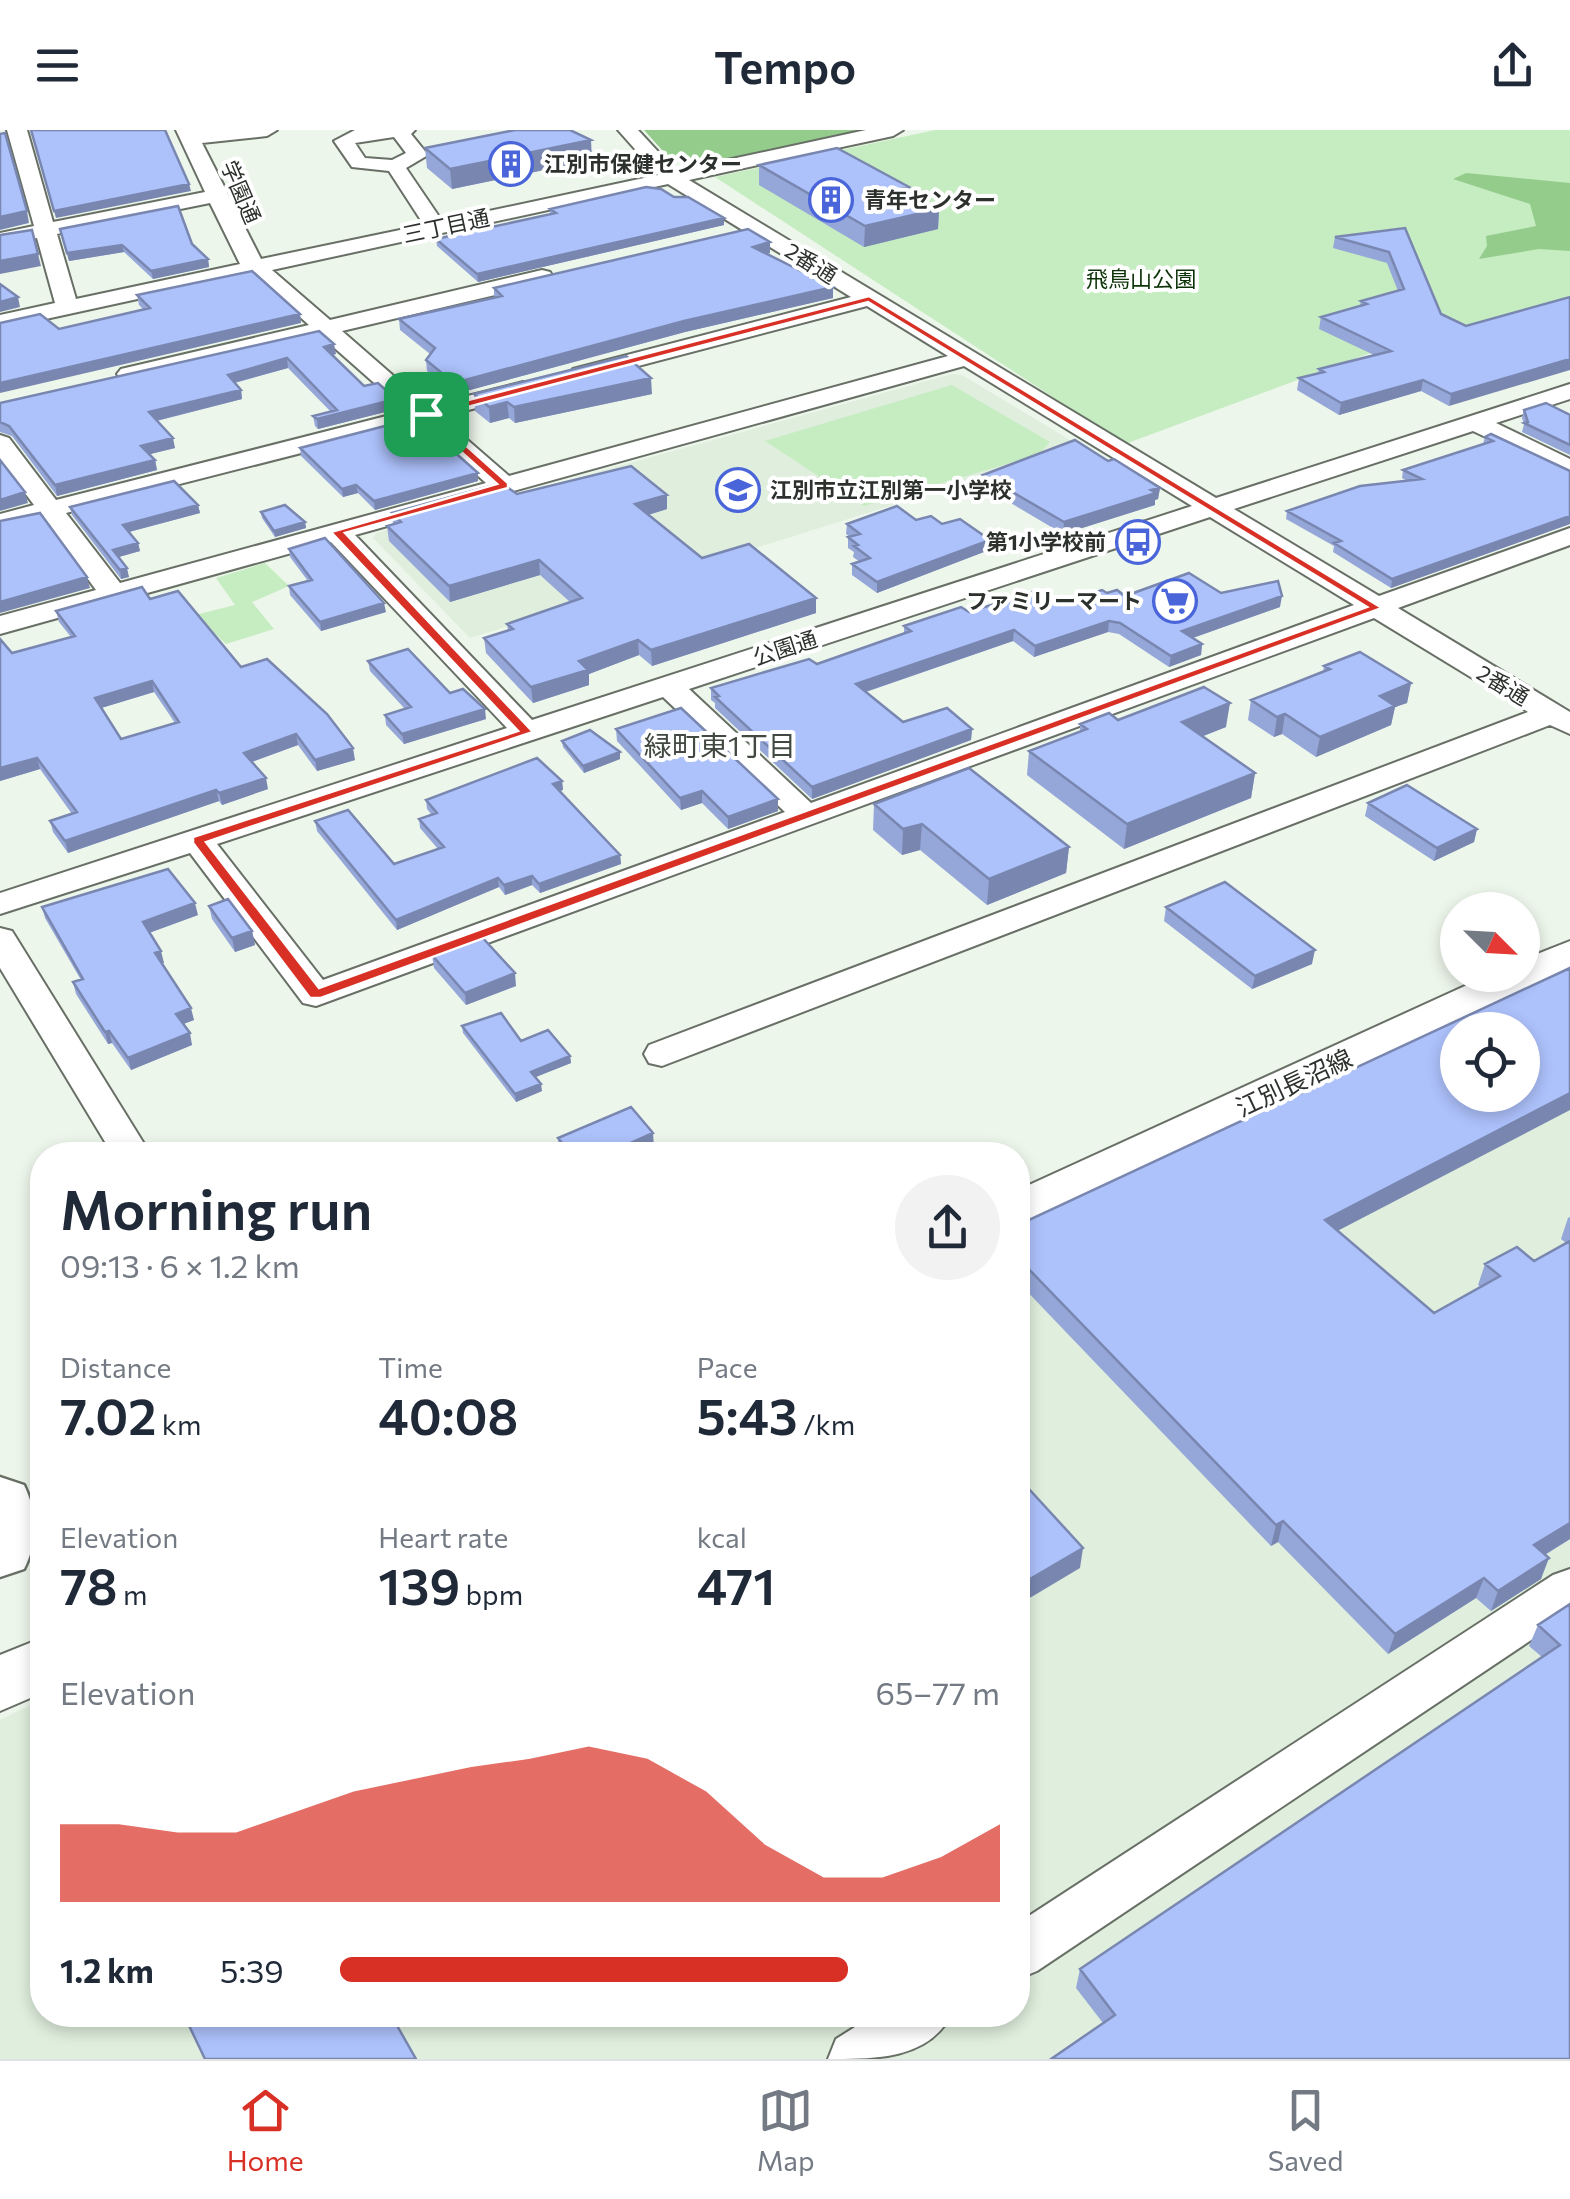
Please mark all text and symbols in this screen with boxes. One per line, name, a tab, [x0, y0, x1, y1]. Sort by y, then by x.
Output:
icon: menu	[30, 38, 85, 93]
text: Tempo	[714, 38, 856, 93]
icon: share	[1485, 38, 1540, 93]
building icon: 江別市保健センター	[488, 141, 534, 187]
place label: 江別市保健センター	[544, 150, 742, 177]
street label: 学園通	[216, 156, 267, 227]
building icon: 青年センター	[808, 177, 854, 223]
place label: 青年センター	[864, 186, 996, 213]
street label: 三丁目通	[400, 203, 492, 248]
street label: 2番通	[780, 236, 842, 289]
park label: 飛鳥山公園	[1086, 265, 1196, 292]
pin	[384, 372, 469, 457]
icon: arrive	[399, 387, 454, 442]
school or university icon: 江別市立江別第一小学校	[715, 467, 761, 513]
place label: 江別市立江別第一小学校	[770, 476, 1012, 503]
bus stop icon: 第1小学校前	[1115, 519, 1161, 565]
place label: 第1小学校前	[986, 528, 1106, 555]
supermarket icon: ファミリーマート	[1152, 578, 1198, 624]
place label: ファミリーマート	[966, 587, 1142, 614]
street label: 公園通	[749, 624, 820, 671]
street label: 2番通	[1472, 659, 1534, 711]
district label: 緑町東1丁目	[644, 728, 796, 762]
north arrow	[1440, 892, 1540, 992]
map controls	[1440, 892, 1540, 1112]
button: locate	[1440, 1012, 1540, 1112]
street label: 江別長沼線	[1231, 1042, 1357, 1122]
text: Morning run	[60, 1174, 372, 1241]
button: share	[895, 1175, 1000, 1280]
text: 09:13 · 6 × 1.2 km	[60, 1245, 300, 1285]
text: Distance	[60, 1350, 171, 1384]
text: Time	[378, 1350, 443, 1384]
text: Pace	[697, 1350, 758, 1384]
text: 7.02	[60, 1384, 156, 1445]
text: 40:08	[378, 1384, 518, 1445]
text: 5:43	[697, 1384, 798, 1445]
text: km	[156, 1407, 201, 1441]
text: /km	[798, 1407, 855, 1441]
text: Elevation	[60, 1520, 178, 1554]
text: Heart rate	[378, 1520, 508, 1554]
text: kcal	[697, 1520, 747, 1554]
text: 78	[60, 1554, 118, 1615]
text: 139	[378, 1554, 460, 1615]
text: 471	[697, 1554, 775, 1615]
text: m	[118, 1577, 147, 1611]
text: bpm	[460, 1577, 523, 1611]
text: Elevation	[60, 1672, 195, 1712]
text: 65–77 m	[876, 1672, 1000, 1712]
text: 1.2 km	[60, 1950, 154, 1990]
text: 5:39	[220, 1950, 284, 1990]
tab: Home	[227, 2083, 304, 2177]
tab: Map	[757, 2083, 815, 2177]
tab: Saved	[1268, 2083, 1343, 2177]

